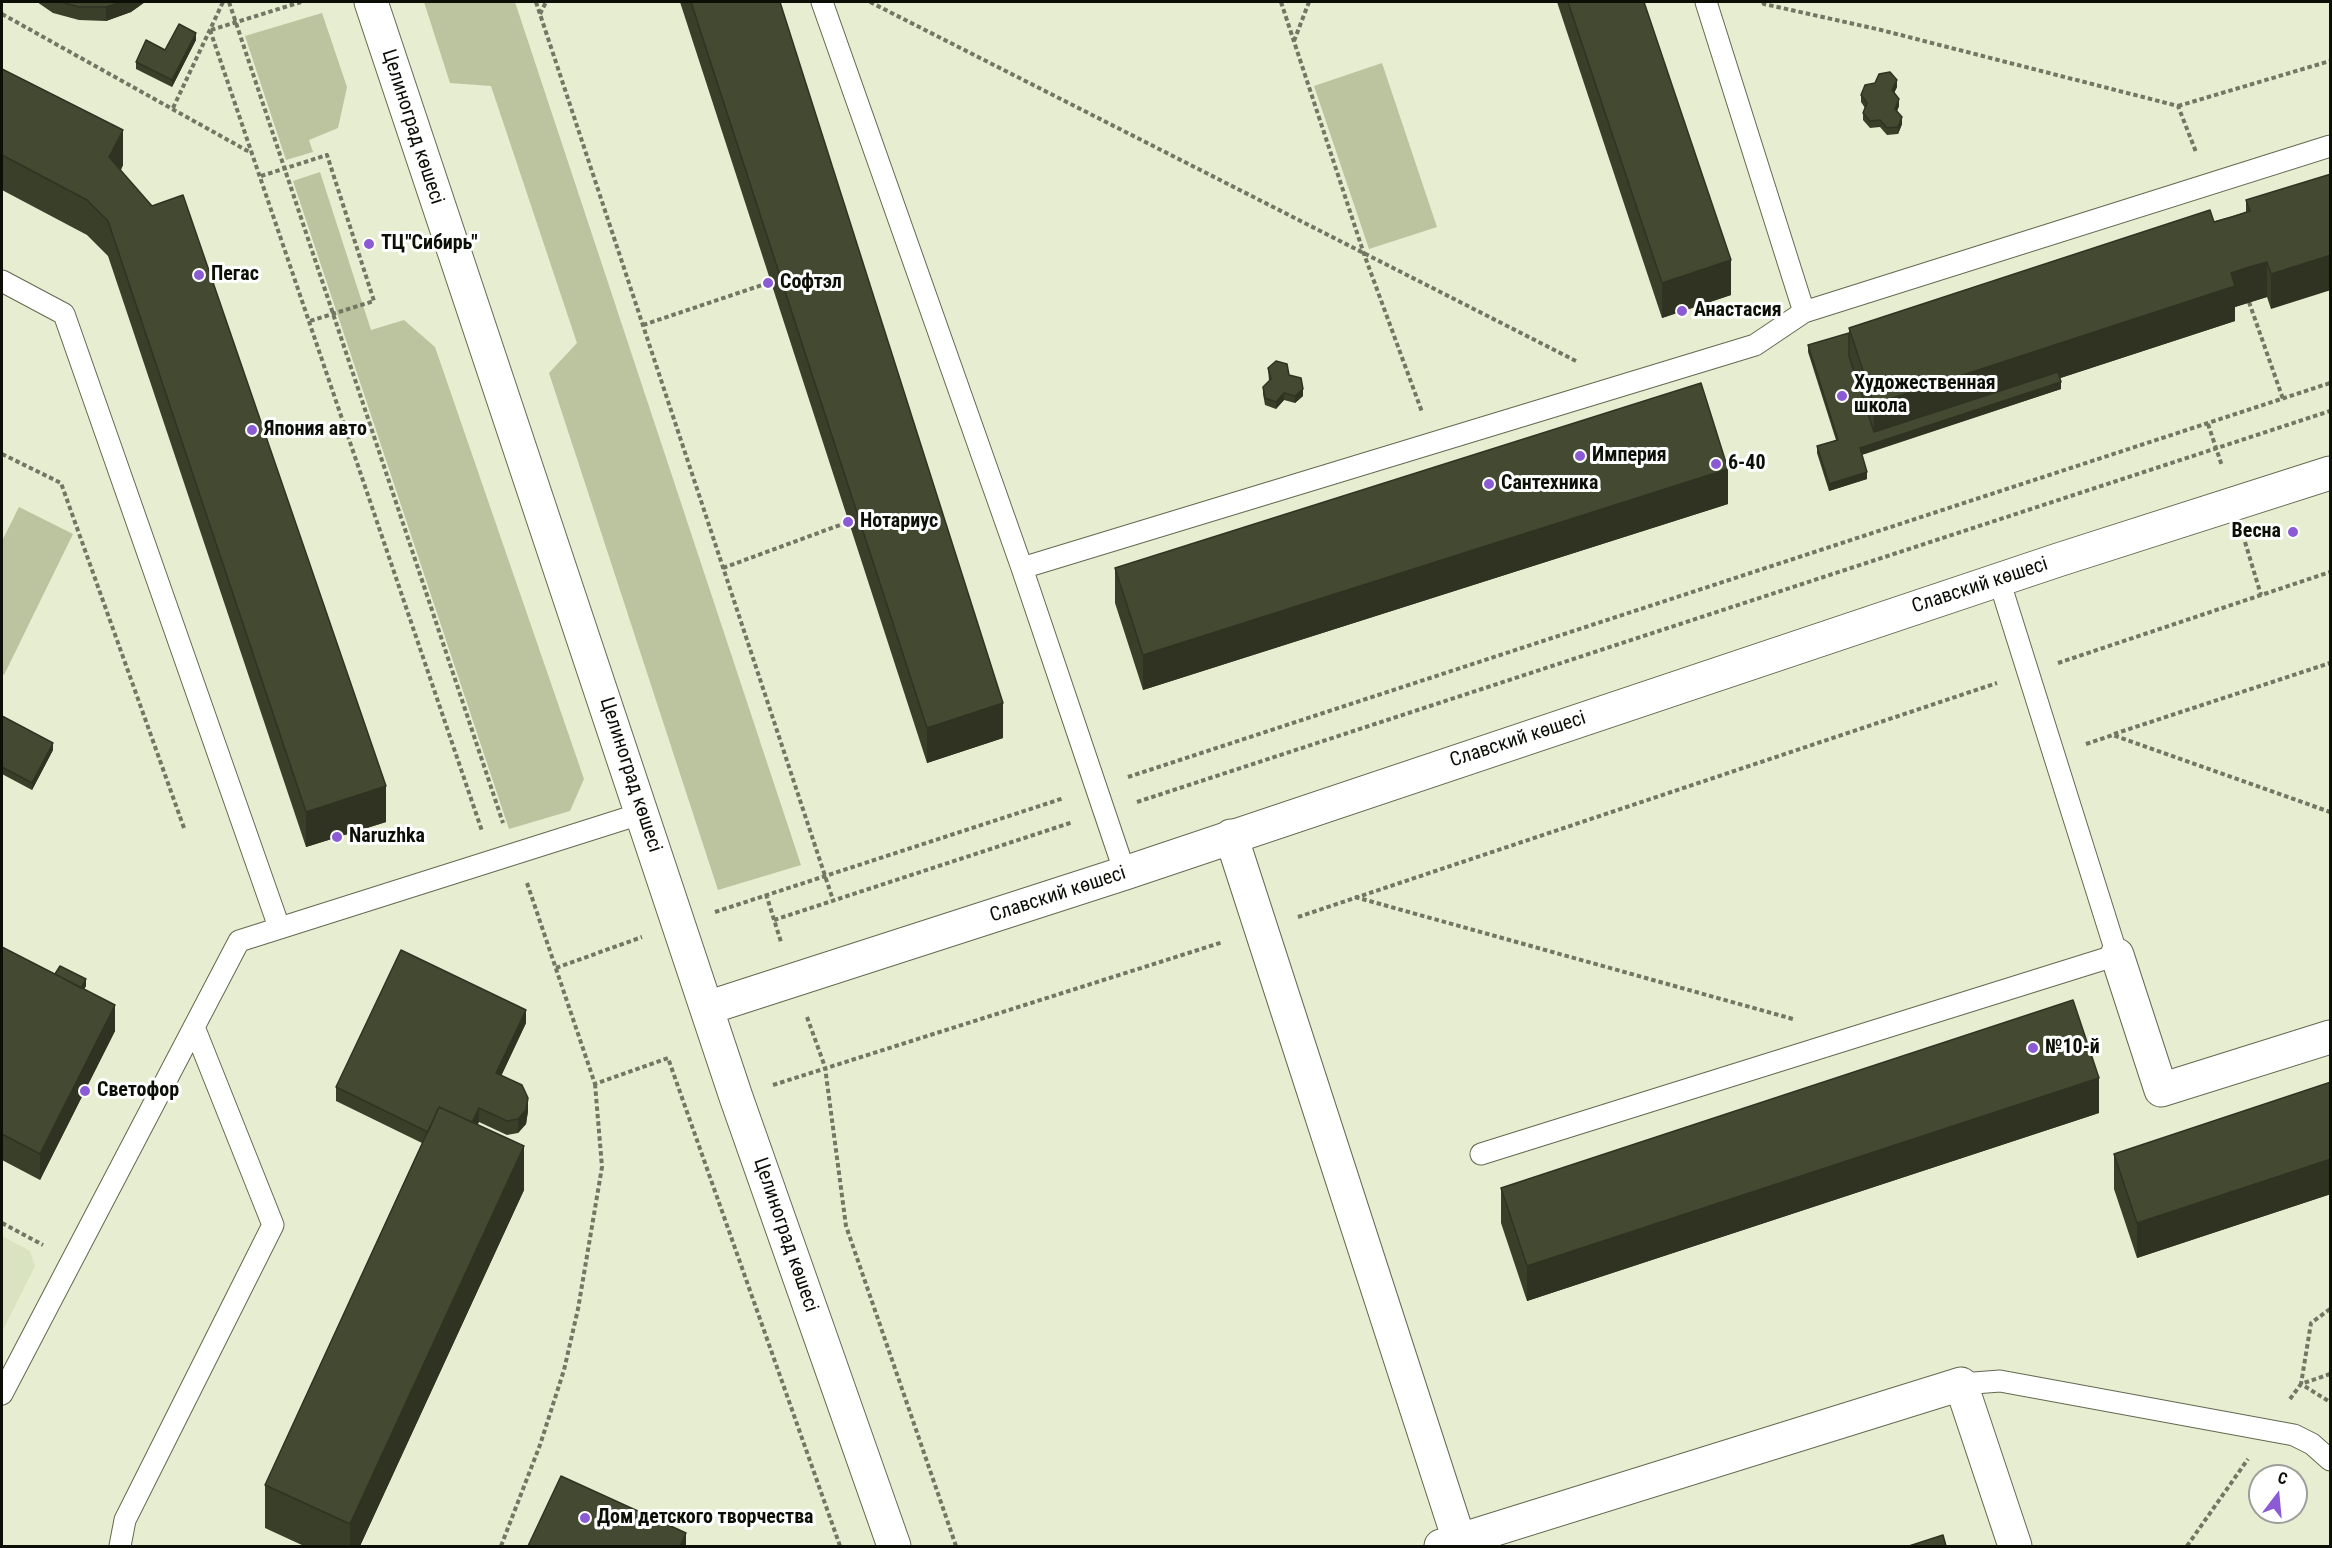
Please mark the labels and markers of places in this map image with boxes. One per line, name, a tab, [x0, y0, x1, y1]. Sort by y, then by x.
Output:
place label: ТЦ"Сибирь"	[381, 232, 478, 256]
marker: ТЦ"Сибирь"	[362, 237, 376, 251]
place label: Пегас	[211, 263, 259, 287]
marker: Пегас	[192, 268, 206, 282]
place label: Софтэл	[780, 271, 842, 295]
marker: Софтэл	[761, 276, 775, 290]
place label: Анастасия	[1694, 299, 1781, 323]
marker: Анастасия	[1675, 304, 1689, 318]
place label: Художественная школа	[1854, 372, 1996, 419]
marker: Художественная школа	[1835, 389, 1849, 403]
place label: Япония авто	[264, 418, 367, 442]
marker: Япония авто	[245, 423, 259, 437]
place label: Империя	[1592, 444, 1667, 468]
marker: Империя	[1573, 449, 1587, 463]
place label: 6-40	[1728, 452, 1766, 476]
marker: 6-40	[1709, 457, 1723, 471]
place label: Сантехника	[1501, 472, 1598, 496]
marker: Сантехника	[1482, 477, 1496, 491]
place label: Нотариус	[860, 510, 938, 534]
marker: Нотариус	[841, 515, 855, 529]
place label: Весна	[2232, 520, 2281, 544]
marker: Весна	[2286, 525, 2300, 539]
place label: Naruzhka	[349, 825, 425, 849]
marker: Naruzhka	[330, 830, 344, 844]
place label: №10-й	[2045, 1036, 2100, 1060]
marker: №10-й	[2026, 1041, 2040, 1055]
place label: Светофор	[97, 1079, 179, 1103]
marker: Светофор	[78, 1084, 92, 1098]
place label: Дом детского творчества	[597, 1506, 814, 1530]
marker: Дом детского творчества	[578, 1511, 592, 1525]

